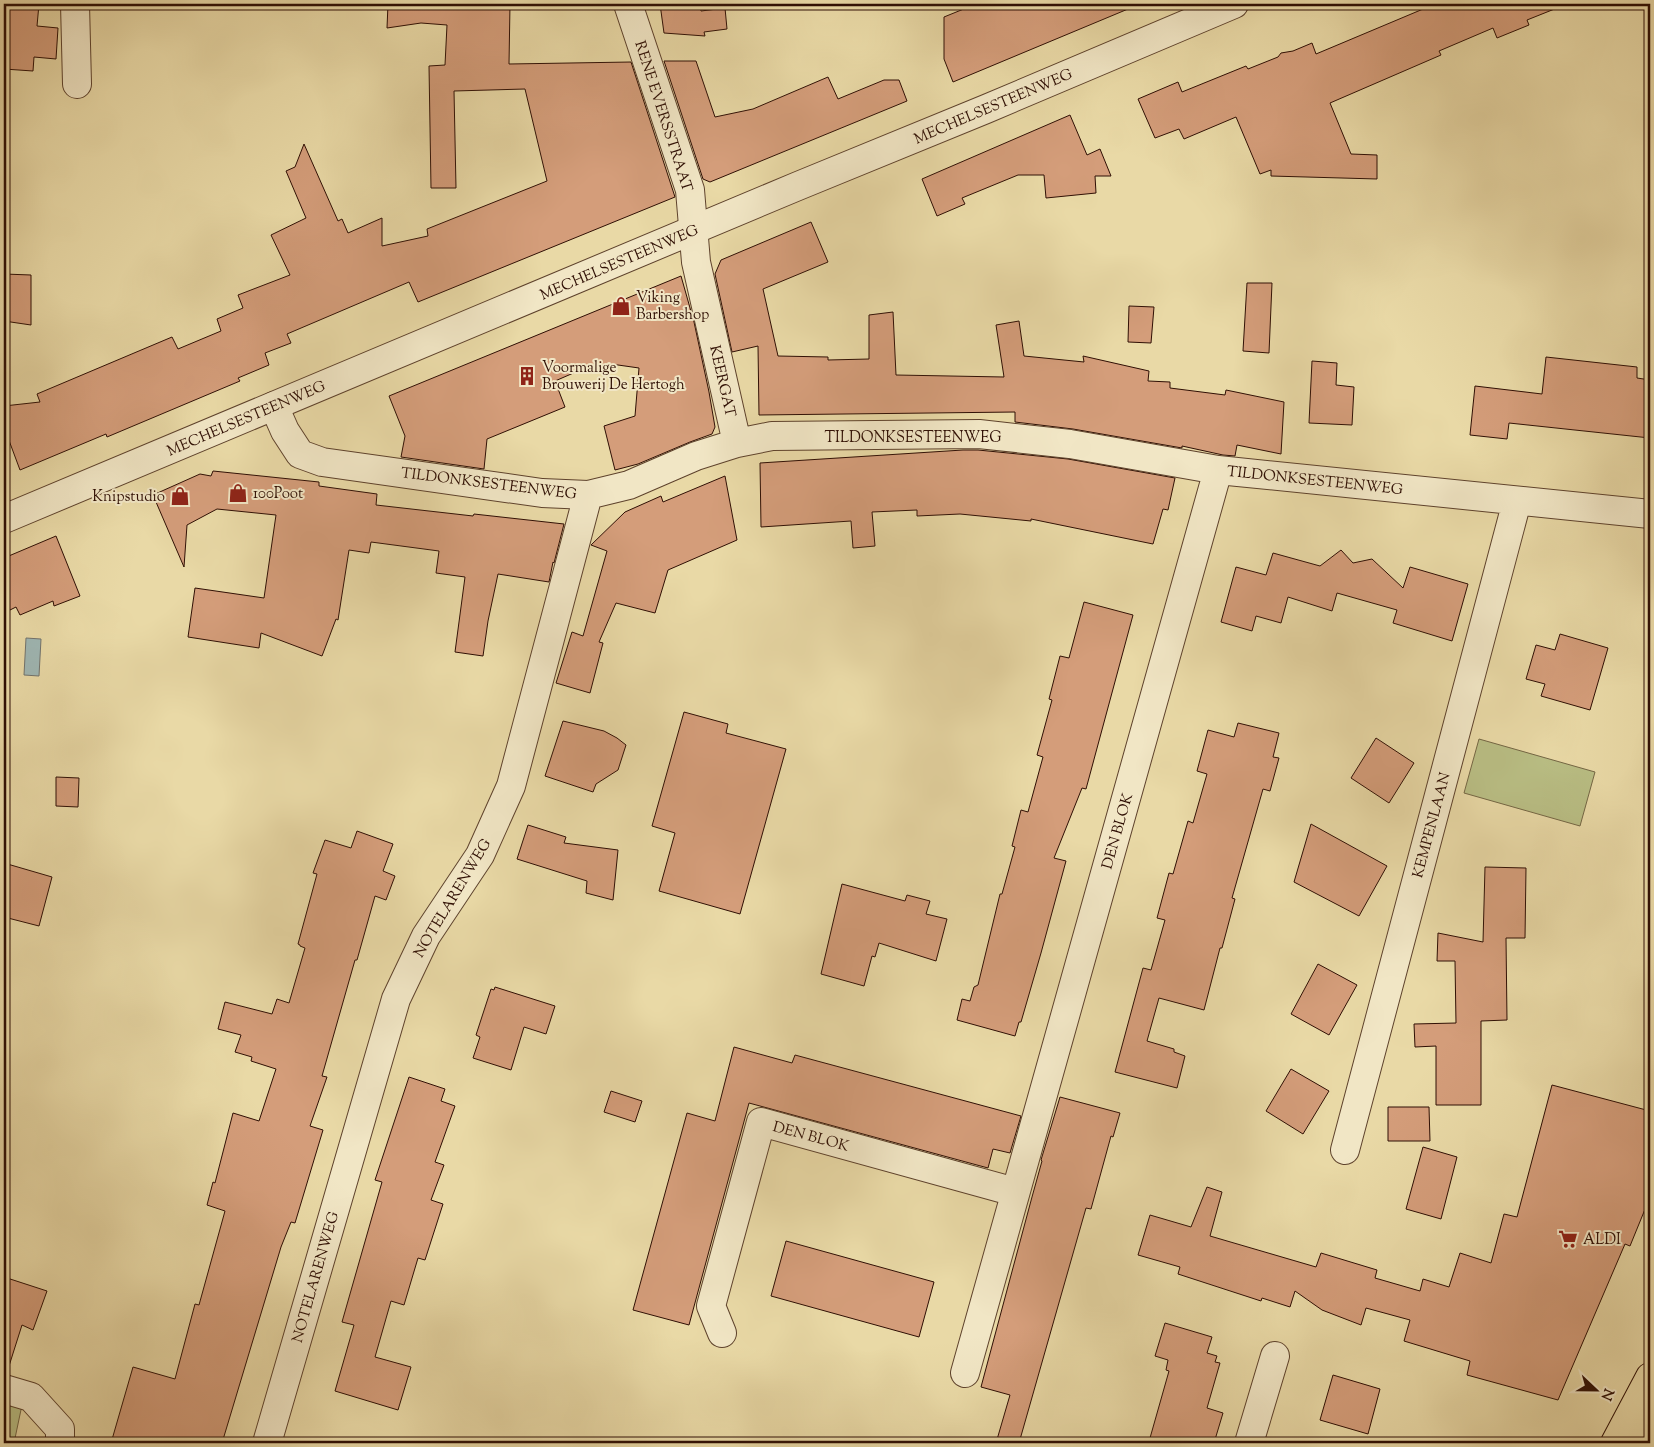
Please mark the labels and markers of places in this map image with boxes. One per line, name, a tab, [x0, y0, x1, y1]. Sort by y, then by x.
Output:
place label: Viking Barbershop	[636, 288, 709, 326]
shop icon: Viking Barbershop	[610, 295, 632, 317]
place label: Voormalige Brouwerij De Hertogh	[542, 358, 685, 396]
building icon: Voormalige Brouwerij De Hertogh	[516, 365, 538, 387]
shop icon: 100Poot	[227, 482, 249, 504]
place label: 100Poot	[253, 484, 303, 505]
shop icon: Knipstudio	[169, 485, 191, 507]
place label: Knipstudio	[92, 487, 165, 508]
supermarket icon: ALDI	[1557, 1228, 1579, 1250]
place label: ALDI	[1583, 1230, 1621, 1251]

